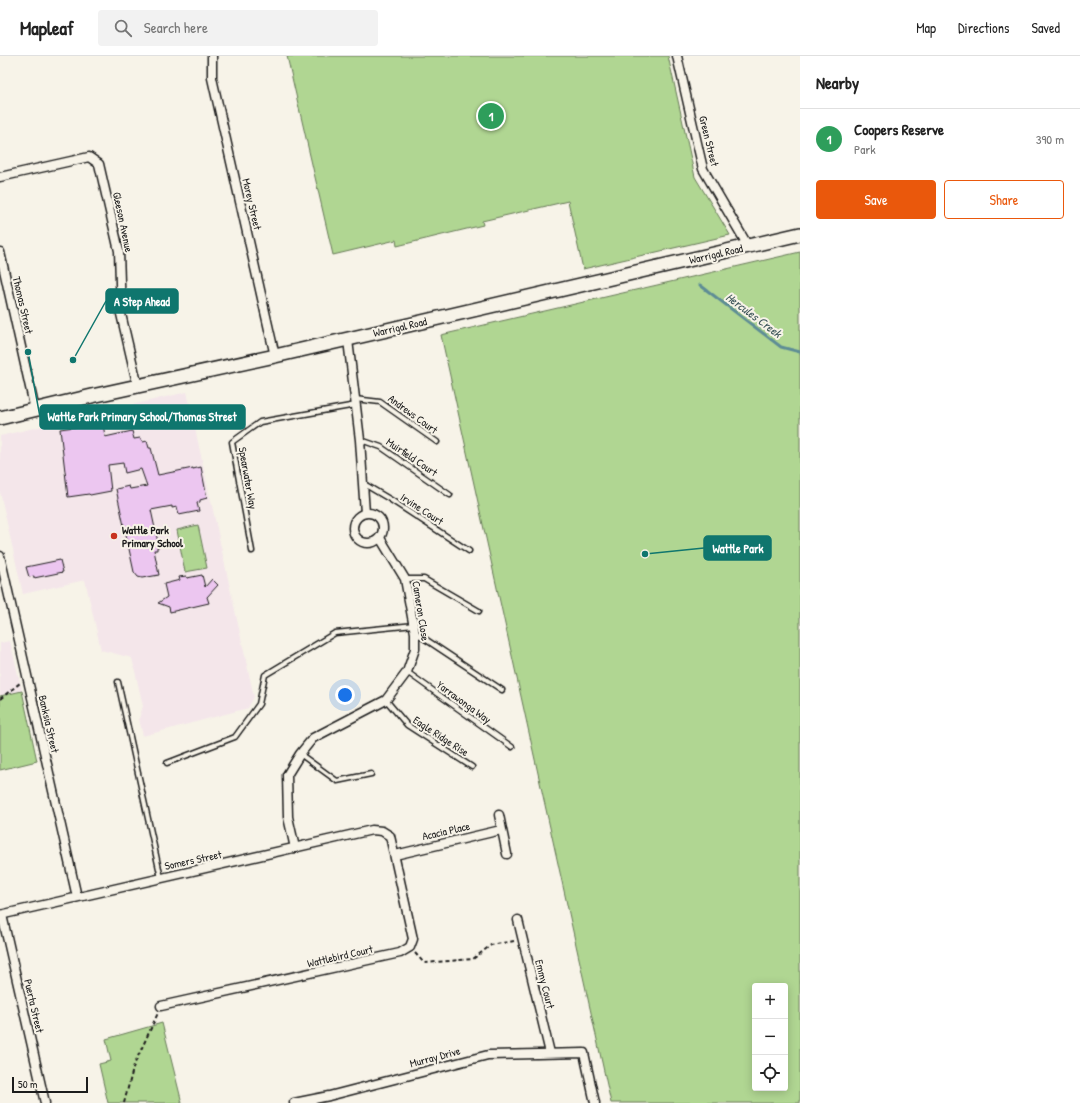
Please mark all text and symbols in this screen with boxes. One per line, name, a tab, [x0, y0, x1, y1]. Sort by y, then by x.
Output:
search box	[98, 10, 378, 46]
text: Mapleaf	[20, 15, 74, 41]
icon: search	[112, 17, 134, 39]
text: Search here	[144, 17, 208, 38]
text: Map	[916, 18, 936, 37]
text: Directions	[958, 18, 1009, 37]
text: Saved	[1031, 18, 1060, 37]
text: Nearby	[816, 71, 859, 94]
pin: 1	[478, 101, 504, 131]
street label: Green Street	[696, 114, 722, 168]
text: Coopers Reserve	[854, 119, 944, 140]
text: 1	[827, 130, 831, 148]
text: 390 m	[1036, 130, 1064, 148]
text: Park	[854, 140, 876, 158]
street label: Morey Street	[239, 177, 265, 231]
button: Save	[816, 180, 936, 219]
button: Share	[944, 180, 1064, 219]
street label: Gleeson Avenue	[110, 191, 136, 254]
street label: Warrigal Road	[688, 241, 745, 267]
street label: Thomas Street	[10, 275, 36, 335]
water label: Hercules Creek	[723, 288, 786, 342]
callout: A Step Ahead	[106, 289, 178, 313]
text: A Step Ahead	[114, 293, 170, 311]
street label: Warrigal Road	[372, 314, 429, 340]
street label: Andrews Court	[385, 391, 441, 437]
callout: Wattle Park Primary School/Thomas Street	[40, 405, 245, 429]
text: Wattle Park Primary School/Thomas Street	[47, 408, 237, 426]
street label: Muirfield Court	[384, 435, 441, 479]
street label: Spearwater Way	[236, 446, 260, 510]
street label: Irvine Court	[398, 490, 446, 528]
place label: Wattle Park Primary School	[122, 523, 184, 551]
marker: Wattle Park Primary School	[109, 531, 119, 541]
callout: Wattle Park	[704, 536, 771, 560]
text: Wattle Park	[712, 540, 764, 557]
street label: Cameron Close	[409, 580, 433, 643]
street label: Yarrawonga Way	[434, 678, 494, 727]
your location	[335, 685, 355, 705]
street label: Banksia Street	[36, 694, 62, 754]
street label: Eagle Ridge Rise	[411, 713, 472, 760]
street label: Acacia Place	[421, 819, 472, 843]
street label: Somers Street	[163, 847, 223, 873]
street label: Wattlebird Court	[306, 942, 374, 970]
street label: Emmy Court	[532, 958, 558, 1010]
street label: Puerta Street	[21, 978, 47, 1034]
map controls	[752, 983, 788, 1091]
button: +	[752, 983, 788, 1019]
button: −	[752, 1019, 788, 1055]
street label: Murray Drive	[408, 1043, 462, 1070]
button: locate	[752, 1055, 788, 1091]
scale bar	[12, 1075, 88, 1094]
text: 50 m	[18, 1077, 38, 1091]

